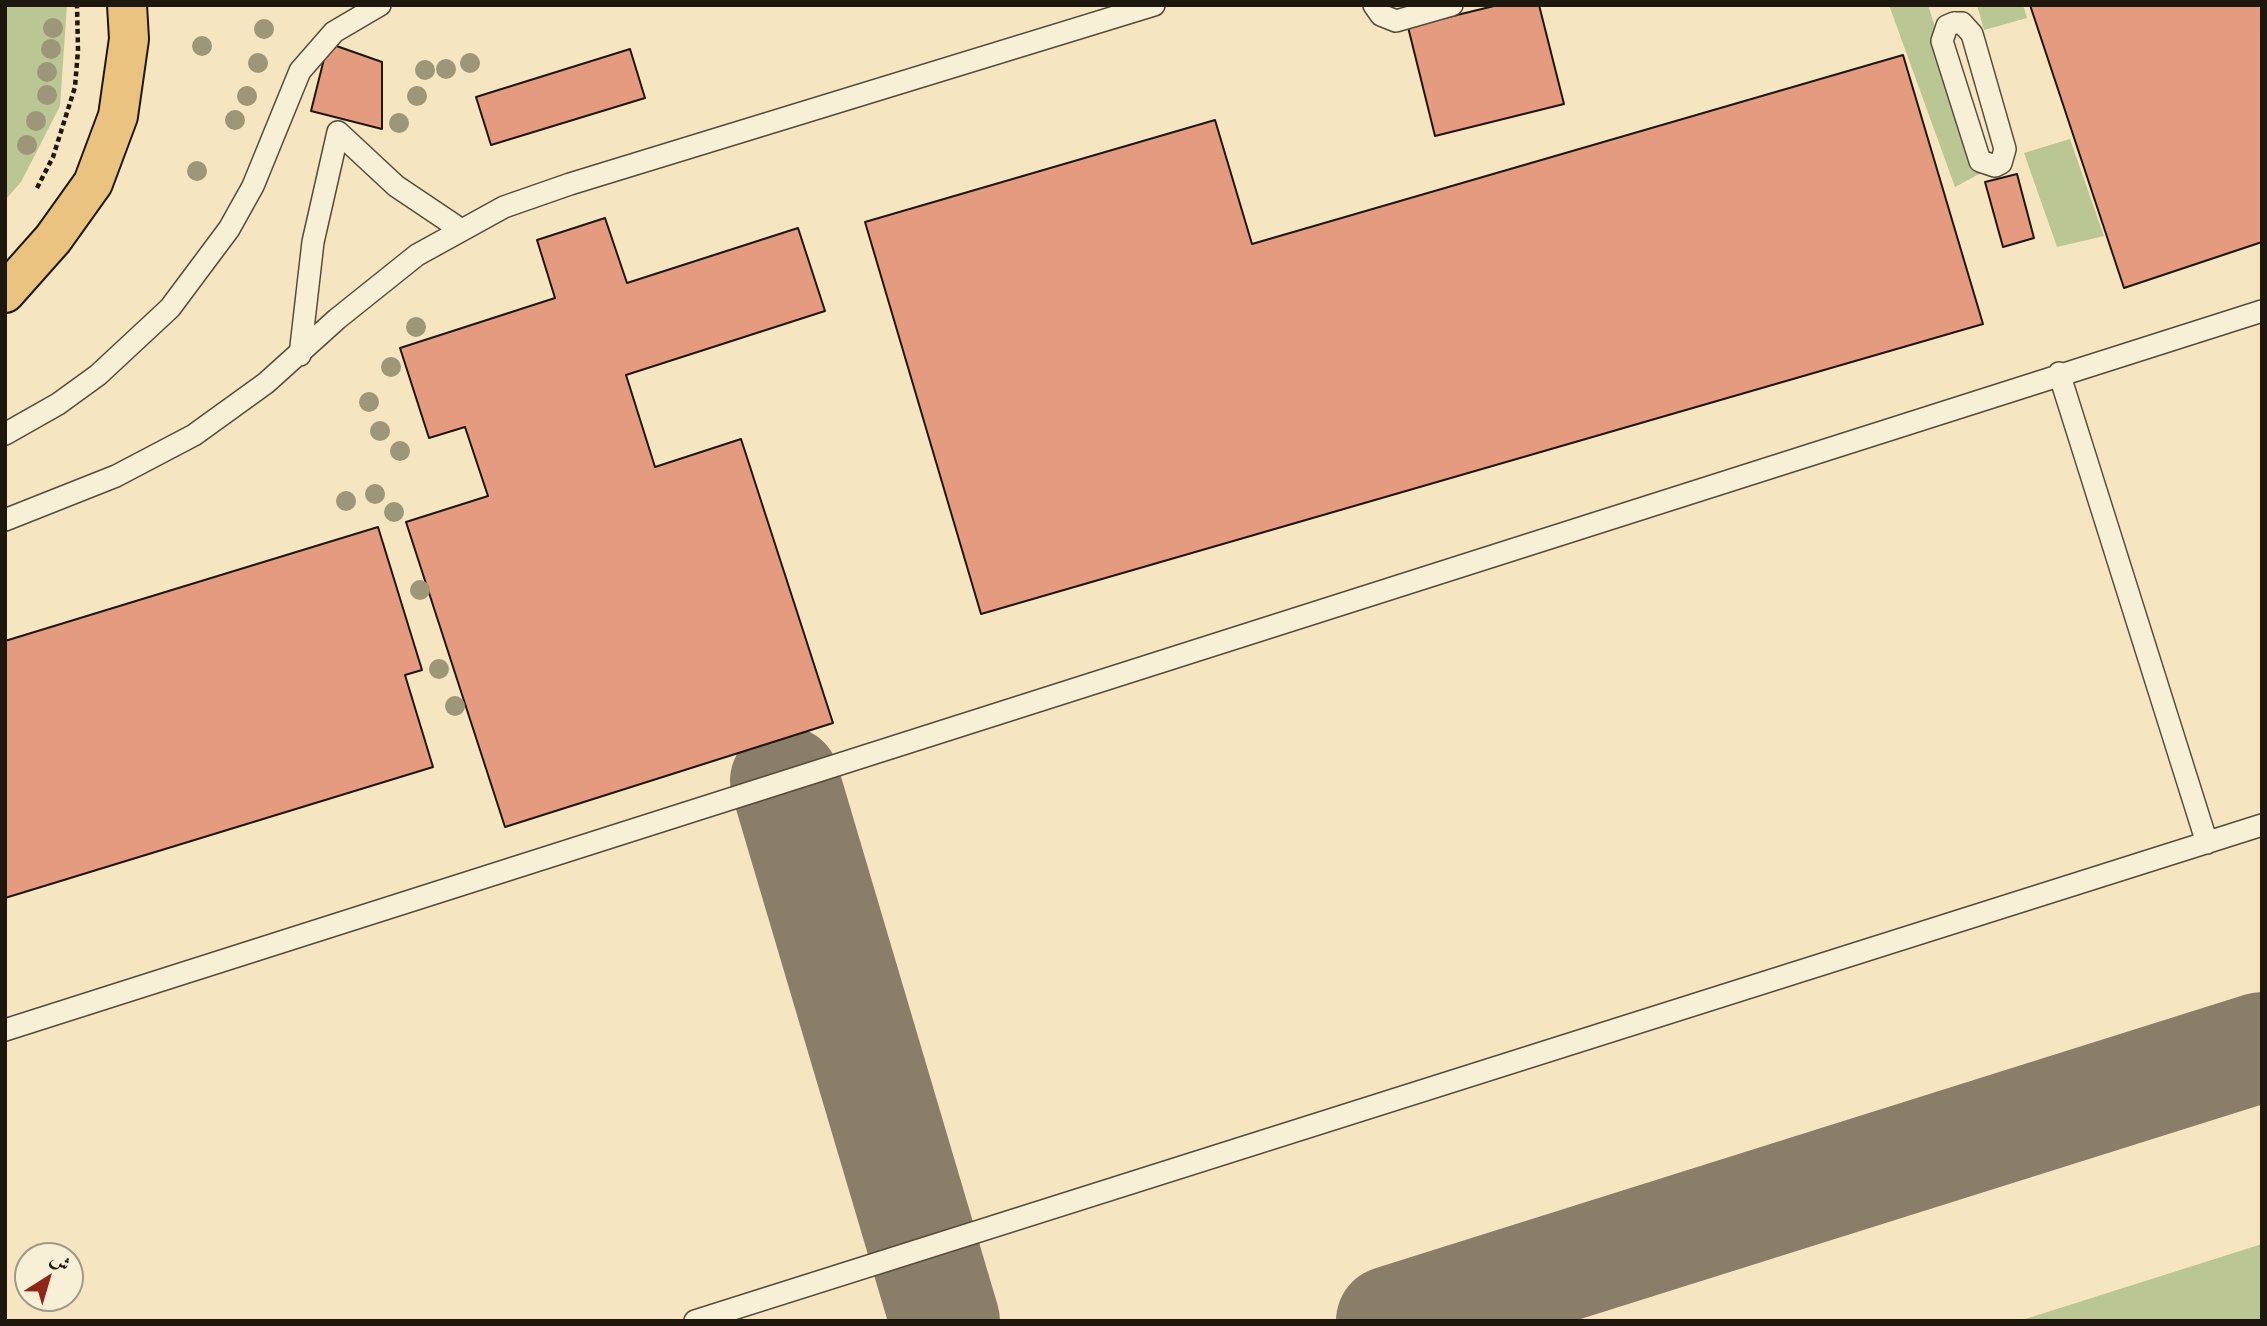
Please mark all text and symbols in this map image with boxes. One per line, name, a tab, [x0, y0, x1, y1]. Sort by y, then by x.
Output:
north arrow	[14, 1242, 84, 1312]
text: ش	[46, 1247, 75, 1277]

